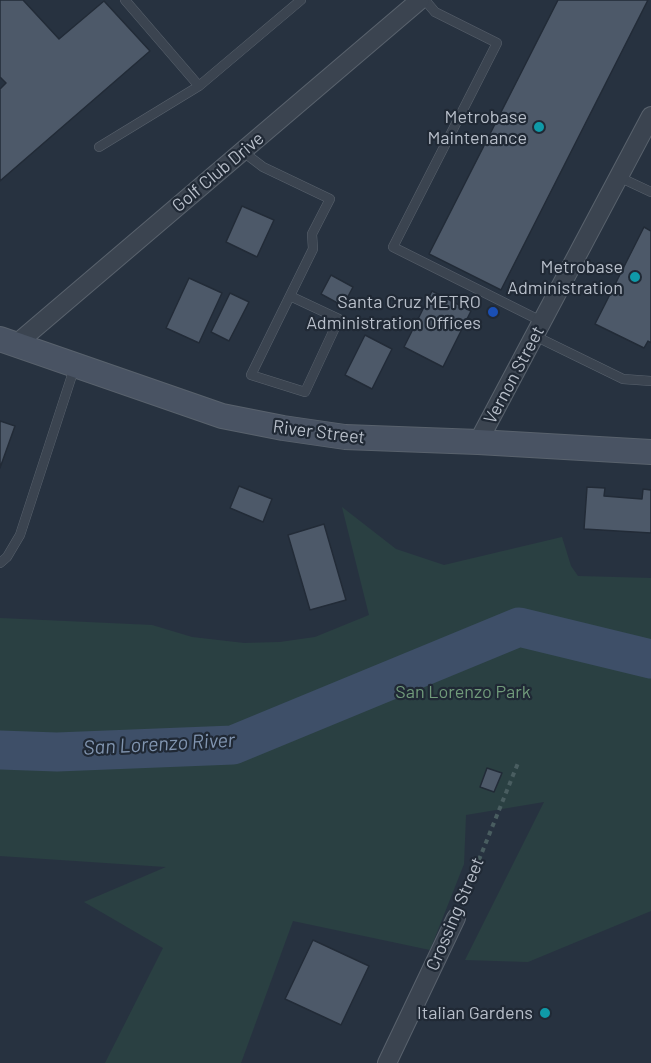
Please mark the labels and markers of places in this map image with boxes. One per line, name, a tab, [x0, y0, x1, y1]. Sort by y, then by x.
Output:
place label: Metrobase Maintenance	[427, 106, 527, 148]
marker: Metrobase Maintenance	[532, 120, 546, 134]
place label: Metrobase Administration	[507, 256, 623, 298]
marker: Metrobase Administration	[628, 270, 642, 284]
place label: Santa Cruz METRO Administration Offices	[306, 291, 481, 334]
marker: Santa Cruz METRO Administration Offices	[486, 305, 500, 319]
place label: Italian Gardens	[417, 1002, 533, 1024]
marker: Italian Gardens	[538, 1006, 552, 1020]

